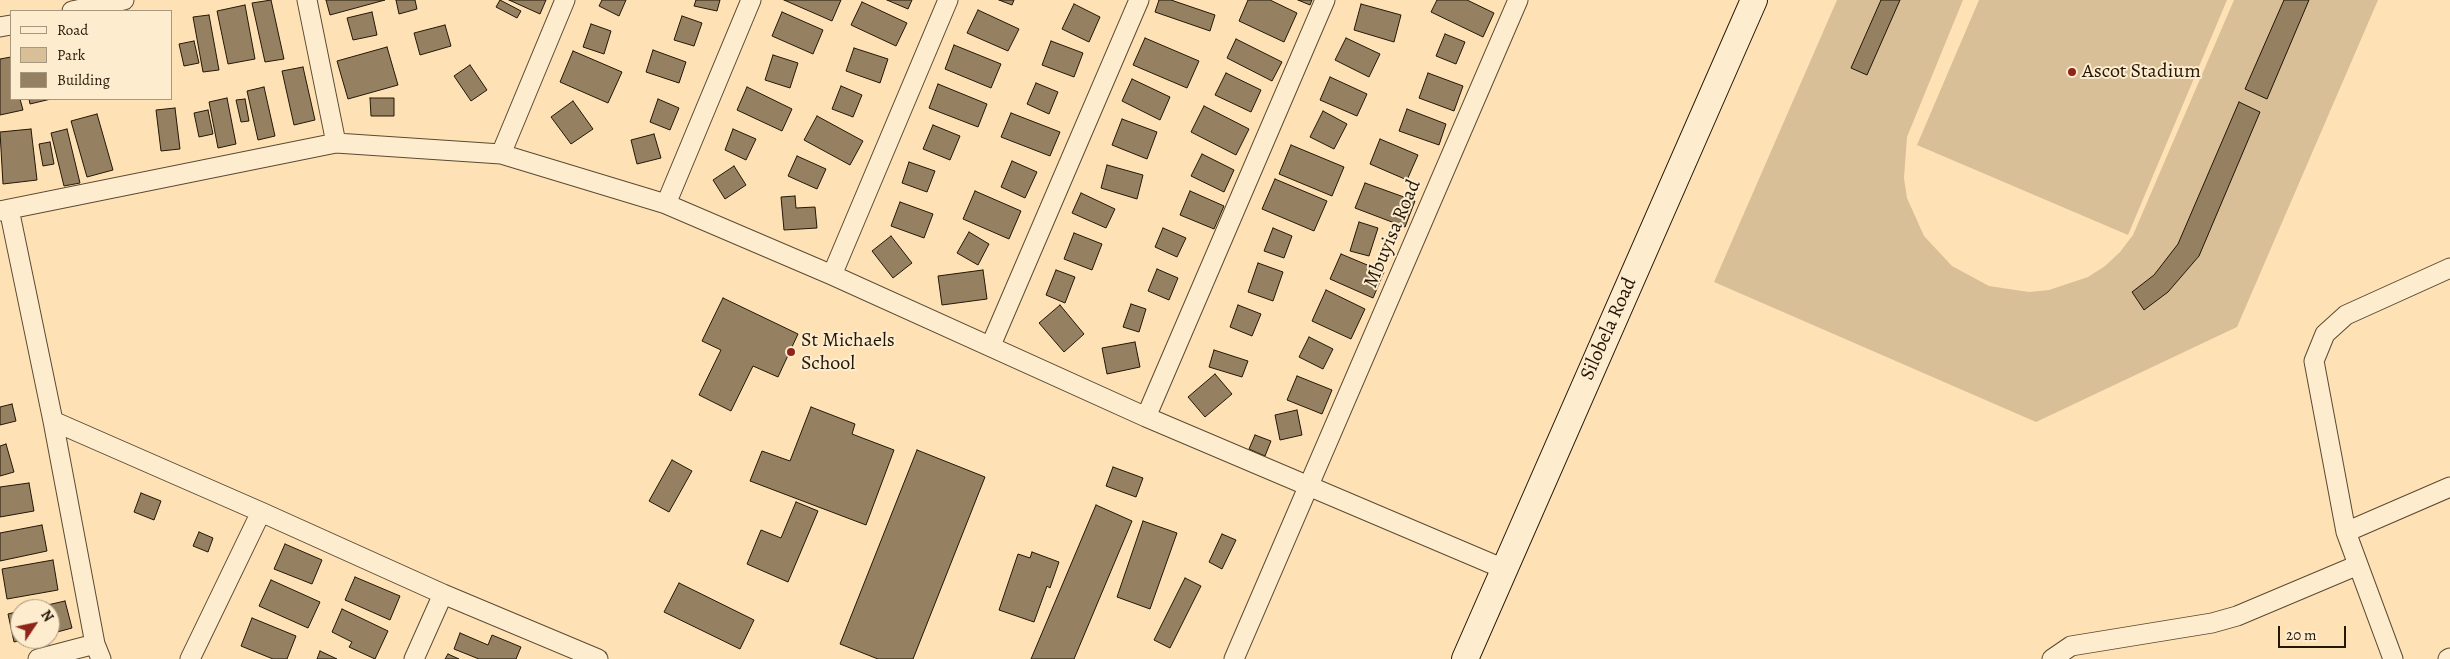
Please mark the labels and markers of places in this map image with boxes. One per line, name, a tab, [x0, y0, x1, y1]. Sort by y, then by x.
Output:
place label: Ascot Stadium	[2082, 60, 2201, 84]
marker: Ascot Stadium	[2066, 66, 2078, 78]
place label: St Michaels School	[801, 329, 895, 376]
marker: St Michaels School	[785, 346, 797, 358]

